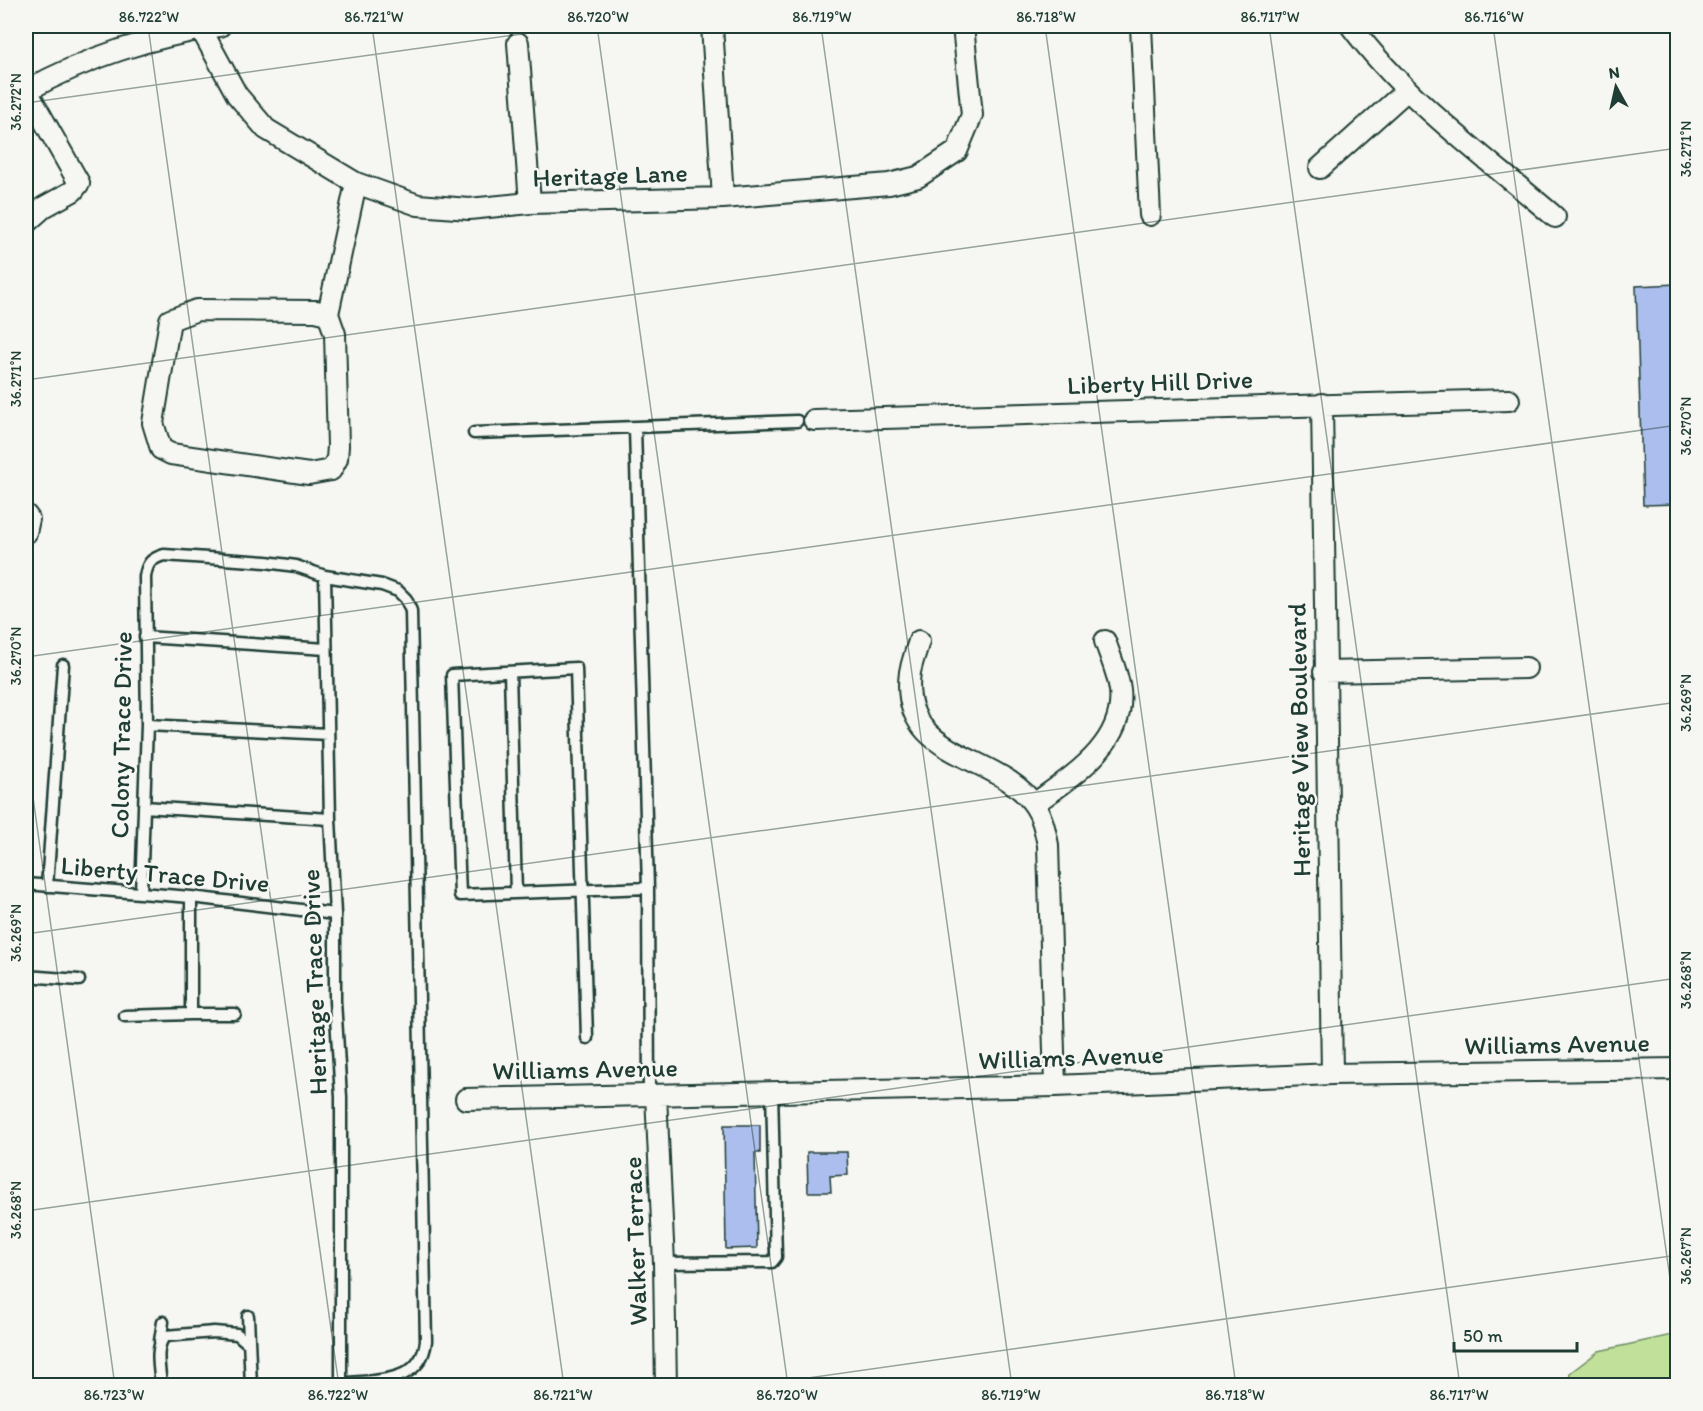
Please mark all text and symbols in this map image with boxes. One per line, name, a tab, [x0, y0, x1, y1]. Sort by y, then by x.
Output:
text: 86.722°W	[119, 8, 179, 26]
text: 86.721°W	[344, 8, 404, 26]
text: 86.720°W	[567, 8, 629, 26]
text: 86.719°W	[792, 8, 852, 26]
text: 86.718°W	[1016, 8, 1076, 26]
text: 86.717°W	[1241, 8, 1300, 26]
text: 86.716°W	[1464, 8, 1524, 26]
north arrow	[1586, 57, 1646, 117]
text: N	[1607, 62, 1621, 83]
text: 36.272°N	[7, 73, 25, 131]
text: 36.271°N	[1677, 121, 1695, 177]
street label: Heritage Lane	[532, 156, 688, 194]
text: 36.271°N	[7, 351, 25, 407]
street label: Liberty Hill Drive	[1066, 363, 1254, 401]
text: 36.270°N	[1677, 397, 1695, 455]
street label: Heritage View Boulevard	[1281, 603, 1317, 877]
text: 36.270°N	[7, 627, 25, 685]
street label: Colony Trace Drive	[103, 631, 139, 839]
text: 36.269°N	[1677, 674, 1695, 732]
street label: Liberty Trace Drive	[59, 849, 271, 899]
street label: Heritage Trace Drive	[294, 868, 334, 1096]
text: 36.269°N	[7, 904, 25, 962]
text: 36.268°N	[1677, 951, 1695, 1009]
street label: Williams Avenue	[1464, 1026, 1650, 1062]
street label: Williams Avenue	[978, 1038, 1164, 1076]
street label: Williams Avenue	[492, 1051, 678, 1087]
street label: Walker Terrace	[616, 1156, 654, 1326]
text: 36.268°N	[7, 1181, 25, 1239]
text: 36.267°N	[1677, 1227, 1695, 1285]
scale bar	[1454, 1315, 1577, 1353]
text: 50 m	[1463, 1325, 1503, 1347]
text: 86.723°W	[84, 1386, 144, 1404]
text: 86.722°W	[308, 1386, 368, 1404]
text: 86.721°W	[533, 1386, 593, 1404]
text: 86.720°W	[756, 1386, 818, 1404]
text: 86.719°W	[981, 1386, 1041, 1404]
text: 86.718°W	[1205, 1386, 1265, 1404]
text: 86.717°W	[1430, 1386, 1489, 1404]

